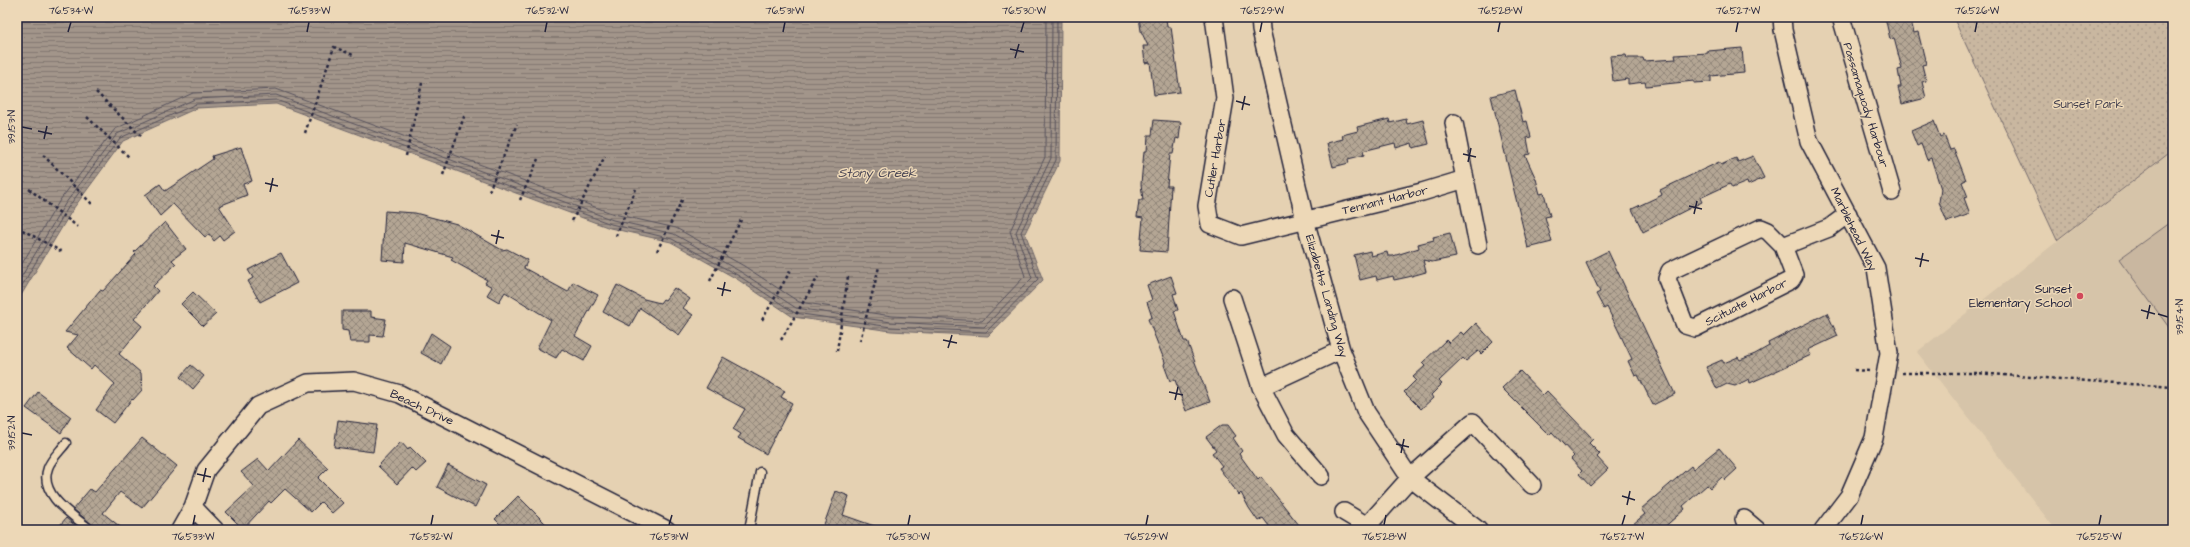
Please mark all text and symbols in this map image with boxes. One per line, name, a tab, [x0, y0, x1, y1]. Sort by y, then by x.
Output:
text: 76.534°W	[49, 4, 94, 18]
text: 76.533°W	[288, 4, 331, 18]
text: 76.532°W	[525, 4, 569, 18]
text: 76.531°W	[766, 4, 805, 18]
text: 76.530°W	[1002, 4, 1047, 18]
text: 76.529°W	[1240, 4, 1285, 18]
text: 76.528°W	[1478, 4, 1523, 18]
text: 76.527°W	[1716, 4, 1761, 18]
text: 76.526°W	[1955, 4, 2000, 18]
street label: Passamaquody Harbour	[1837, 40, 1893, 170]
park label: Sunset Park	[2053, 96, 2123, 113]
text: 39.153°N	[5, 110, 19, 144]
street label: Cutler Harbor	[1200, 117, 1231, 199]
water label: Stony Creek	[838, 164, 917, 183]
street label: Tennant Harbor	[1340, 182, 1430, 219]
street label: Marblehead Way	[1825, 184, 1881, 275]
street label: Elizabeths Landing Way	[1300, 233, 1352, 360]
street label: Scituate Harbor	[1702, 274, 1791, 331]
place label: Sunset Elementary School	[1969, 281, 2072, 313]
marker: Sunset Elementary School	[2075, 291, 2085, 301]
text: 39.154°N	[2173, 299, 2187, 335]
street label: Beach Drive	[387, 385, 457, 430]
text: 39.152°N	[5, 416, 19, 450]
text: 76.533°W	[172, 530, 215, 544]
text: 76.532°W	[409, 530, 453, 544]
text: 76.531°W	[650, 530, 689, 544]
text: 76.530°W	[886, 530, 931, 544]
text: 76.529°W	[1124, 530, 1169, 544]
text: 76.528°W	[1362, 530, 1407, 544]
text: 76.527°W	[1600, 530, 1645, 544]
text: 76.526°W	[1839, 530, 1884, 544]
text: 76.525°W	[2076, 530, 2122, 544]

